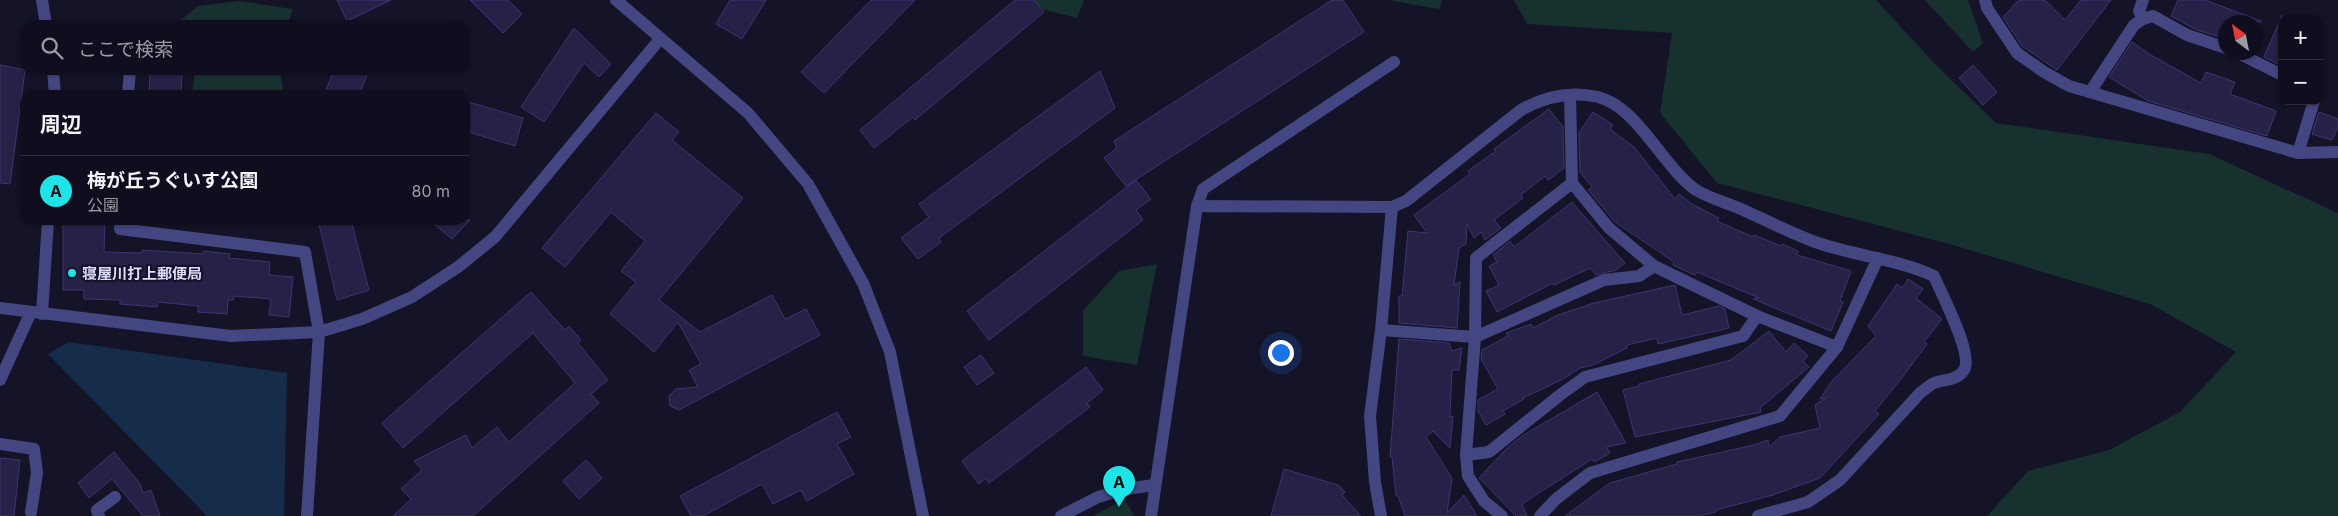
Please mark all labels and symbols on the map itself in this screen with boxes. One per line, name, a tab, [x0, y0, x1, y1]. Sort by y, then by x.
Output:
north arrow	[2218, 15, 2263, 60]
place label: 寝屋川打上郵便局	[82, 264, 202, 283]
marker: 寝屋川打上郵便局	[66, 267, 78, 279]
your location	[1268, 340, 1294, 366]
pin: A	[1103, 466, 1135, 507]

